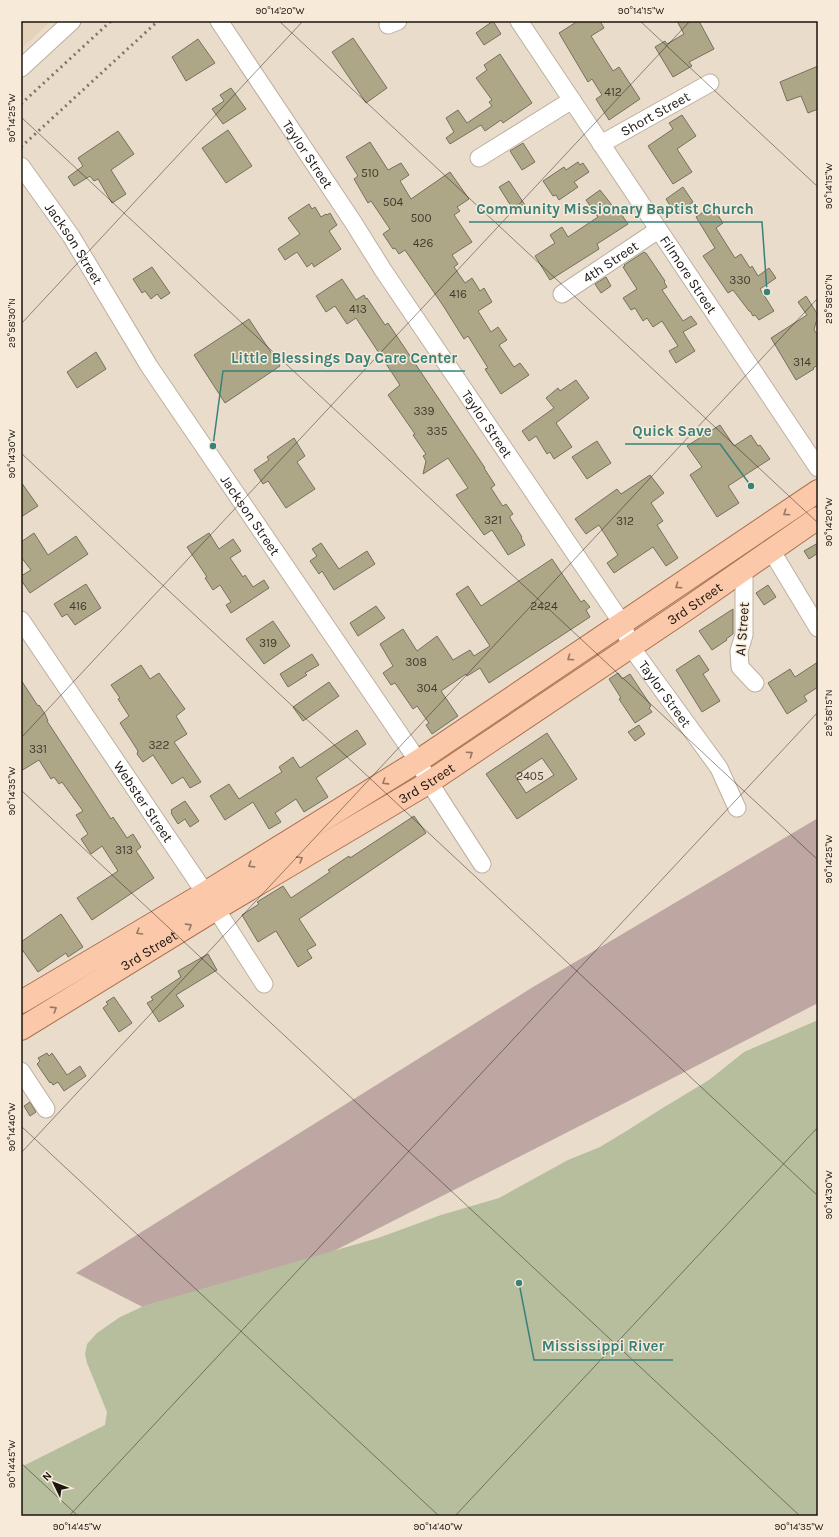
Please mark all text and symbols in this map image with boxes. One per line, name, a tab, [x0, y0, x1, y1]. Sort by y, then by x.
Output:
text: 90°14'20"W	[255, 5, 305, 17]
text: 90°14'15"W	[618, 5, 664, 17]
house number: 412	[604, 85, 622, 99]
street label: Short Street	[618, 88, 693, 140]
text: 90°14'25"W	[6, 94, 18, 142]
street label: Taylor Street	[278, 117, 336, 192]
text: 90°14'15"W	[823, 163, 835, 209]
house number: 510	[361, 166, 379, 180]
house number: 504	[383, 195, 404, 209]
callout: Community Missionary Baptist Church	[469, 195, 762, 222]
street label: Jackson Street	[41, 200, 106, 288]
text: Community Missionary Baptist Church	[476, 200, 754, 218]
house number: 500	[410, 211, 432, 225]
street label: Filmore Street	[656, 233, 720, 317]
house number: 426	[413, 236, 433, 250]
street label: 4th Street	[579, 238, 642, 287]
house number: 330	[729, 273, 751, 287]
text: 29°58'20"N	[823, 274, 835, 324]
house number: 416	[449, 287, 467, 301]
text: 29°58'30"N	[6, 298, 18, 348]
house number: 413	[349, 302, 367, 316]
callout: Little Blessings Day Care Center	[223, 344, 465, 371]
text: Little Blessings Day Care Center	[231, 349, 457, 367]
house number: 314	[793, 355, 811, 369]
street label: Taylor Street	[458, 387, 516, 461]
house number: 339	[413, 404, 435, 418]
callout: Quick Save	[625, 417, 720, 444]
text: Quick Save	[632, 422, 712, 440]
house number: 335	[427, 424, 448, 438]
text: 90°14'30"W	[6, 429, 18, 479]
street label: Jackson Street	[217, 472, 284, 559]
text: 90°14'20"W	[823, 497, 835, 547]
one-way arrow	[783, 508, 790, 515]
house number: 321	[484, 513, 502, 527]
house number: 312	[616, 514, 634, 528]
street label: 3rd Street	[664, 579, 726, 629]
one-way arrow	[675, 581, 682, 588]
house number: 416	[69, 599, 87, 613]
house number: 2424	[530, 599, 558, 613]
street label: Al Street	[732, 602, 753, 656]
house number: 319	[259, 636, 277, 650]
one-way arrow	[567, 653, 574, 661]
house number: 308	[405, 655, 427, 669]
street label: Taylor Street	[635, 657, 695, 731]
house number: 304	[417, 681, 438, 695]
text: 29°58'15"N	[823, 690, 835, 736]
house number: 322	[149, 738, 170, 752]
house number: 331	[29, 742, 47, 756]
one-way arrow	[466, 751, 473, 759]
street label: Webster Street	[110, 758, 176, 846]
street label: 3rd Street	[395, 760, 458, 808]
text: 90°14'35"W	[6, 766, 18, 815]
house number: 2405	[516, 769, 544, 783]
one-way arrow	[382, 777, 389, 784]
text: 90°14'25"W	[823, 835, 835, 883]
house number: 313	[115, 843, 133, 857]
one-way arrow	[296, 856, 303, 864]
one-way arrow	[248, 860, 255, 867]
one-way arrow	[185, 923, 192, 930]
street label: 3rd Street	[118, 927, 180, 975]
one-way arrow	[136, 927, 143, 934]
one-way arrow	[50, 1006, 57, 1013]
text: 90°14'40"W	[6, 1103, 18, 1151]
text: 90°14'30"W	[823, 1170, 835, 1220]
callout: Mississippi River	[534, 1333, 673, 1360]
text: Mississippi River	[542, 1337, 664, 1355]
text: 90°14'45"W	[6, 1440, 18, 1488]
north arrow	[34, 1463, 74, 1503]
text: N	[40, 1469, 54, 1484]
text: 90°14'45"W	[53, 1521, 101, 1533]
text: 90°14'40"W	[414, 1521, 462, 1533]
text: 90°14'35"W	[775, 1521, 824, 1533]

